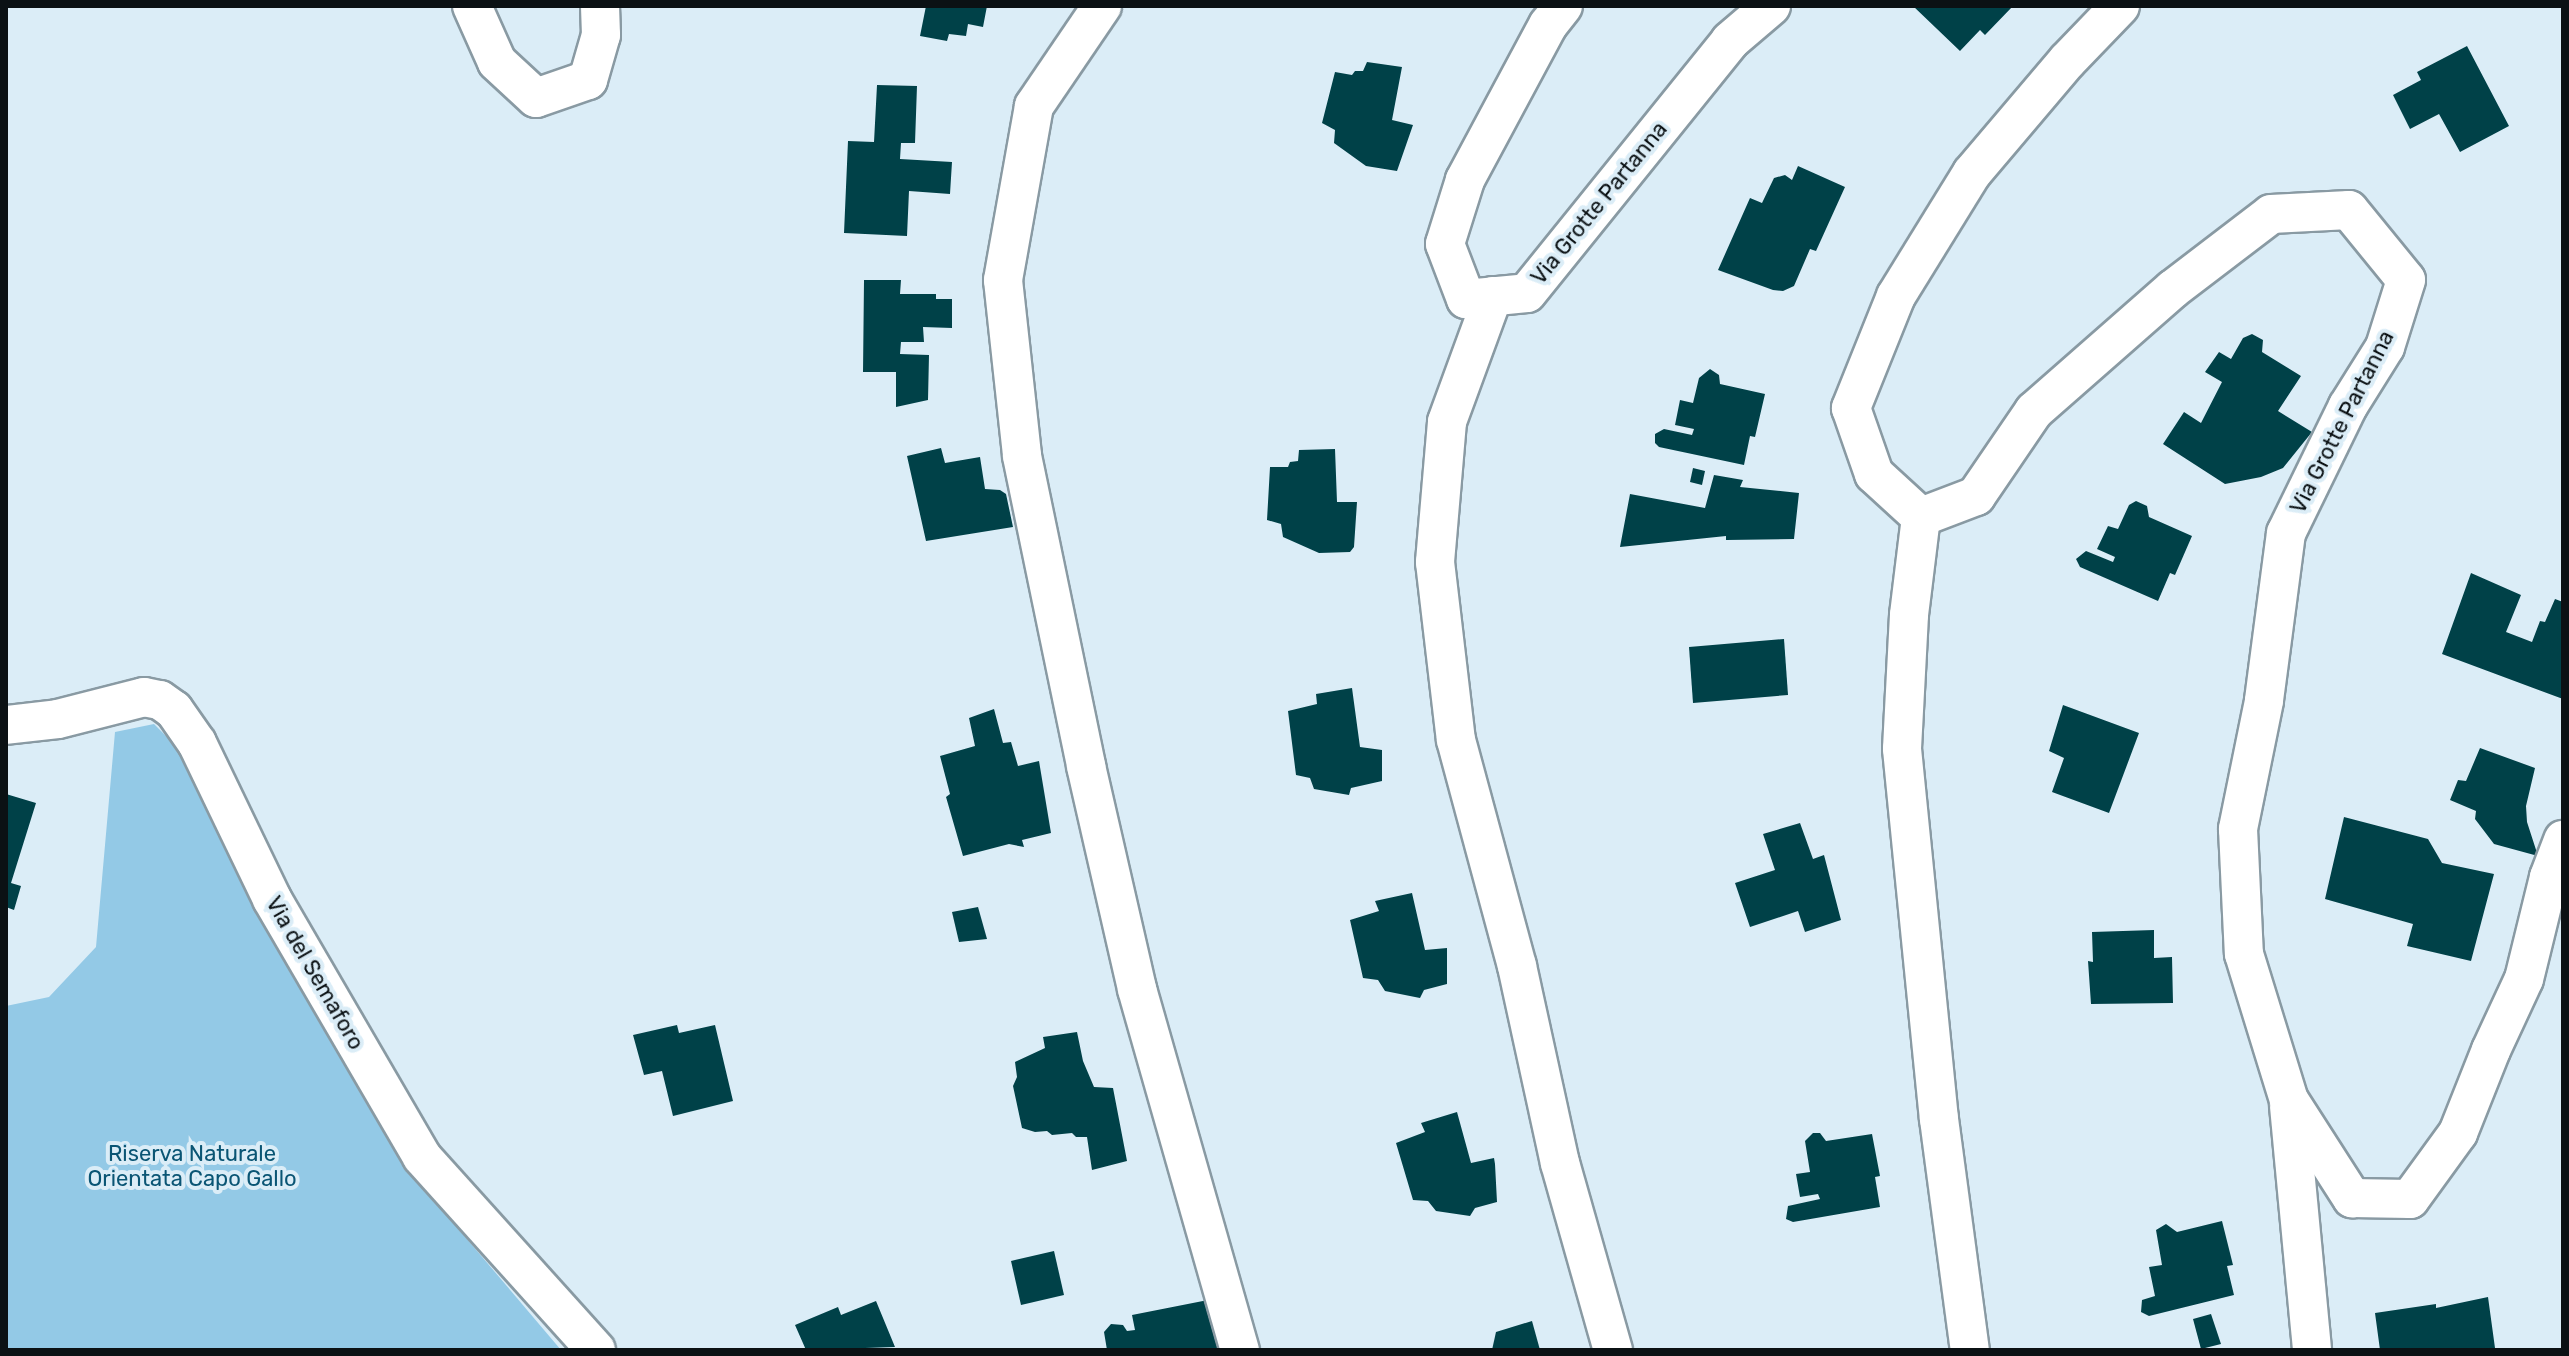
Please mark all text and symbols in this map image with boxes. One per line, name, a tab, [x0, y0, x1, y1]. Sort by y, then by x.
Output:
street label: Via Grotte Partanna	[1525, 116, 1673, 290]
street label: Via Grotte Partanna	[2284, 326, 2400, 518]
street label: Via del Semaforo	[260, 892, 370, 1054]
park label: Riserva Naturale Orientata Capo Gallo	[87, 1140, 297, 1192]

